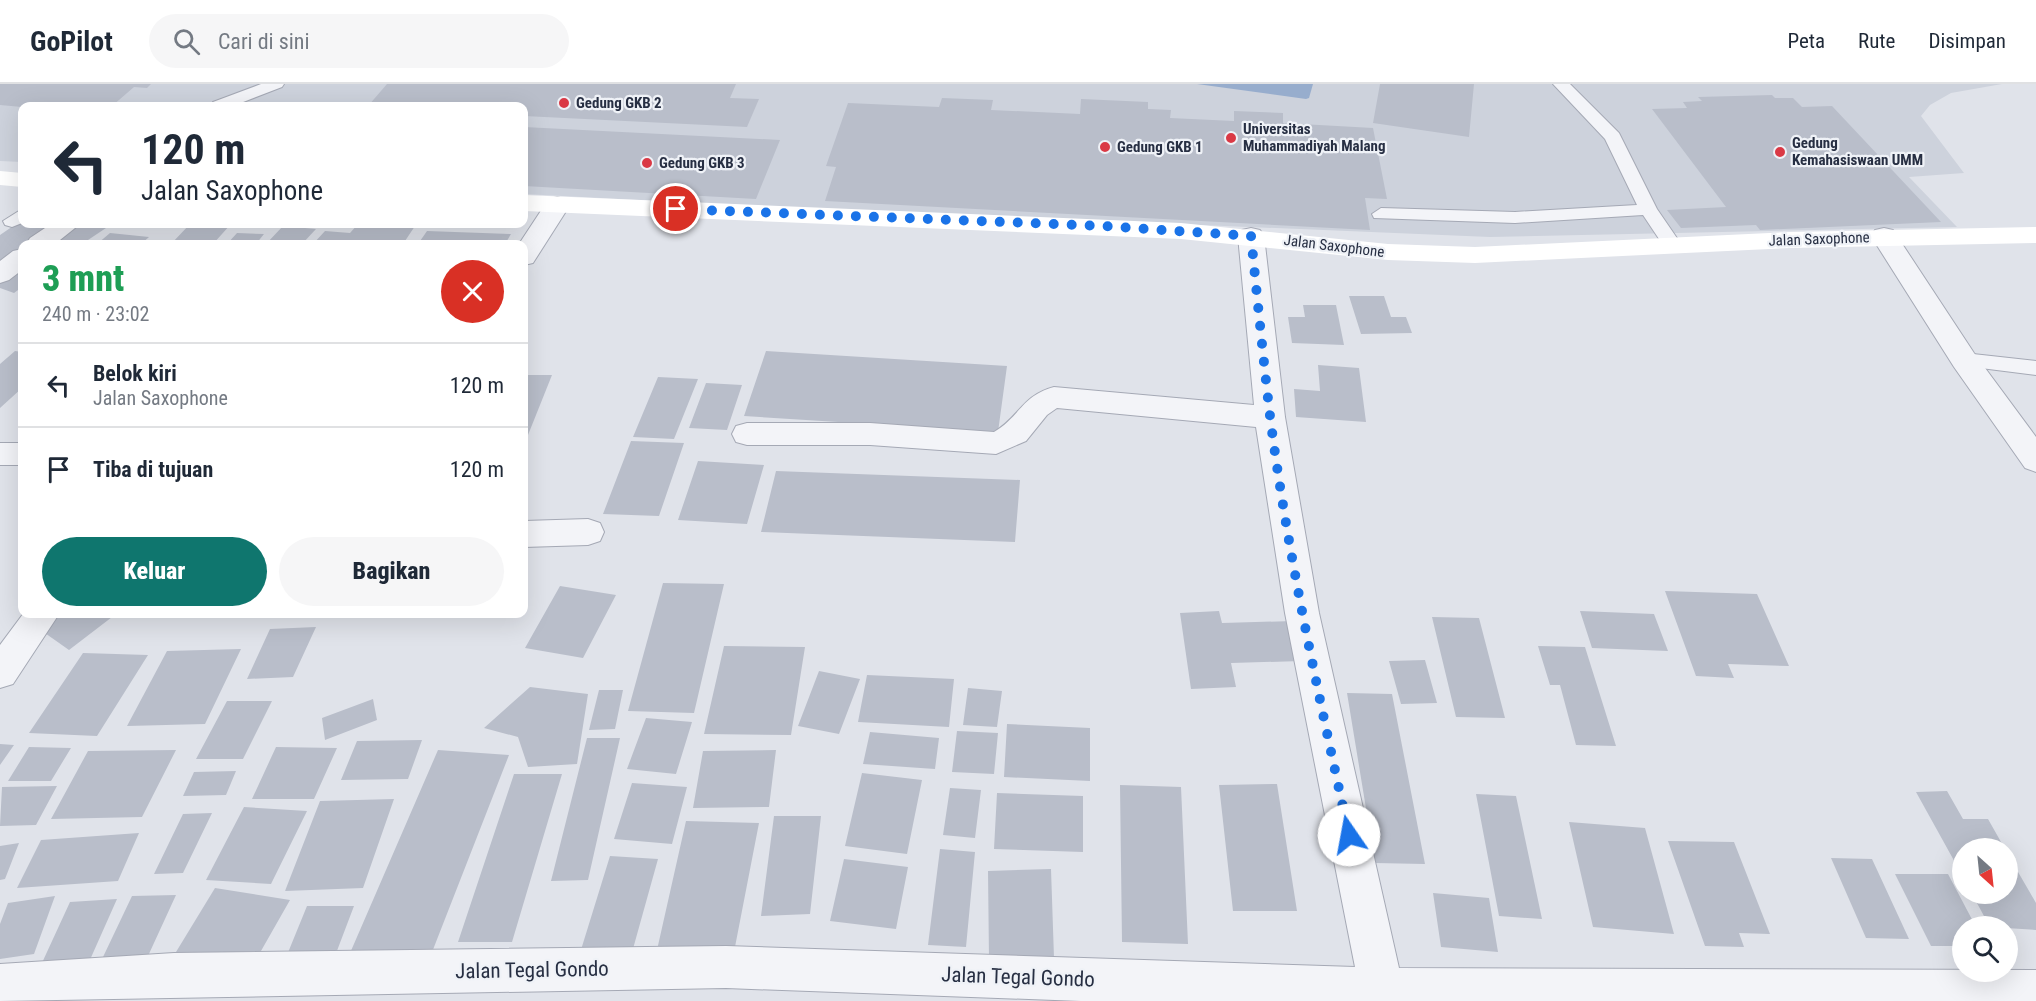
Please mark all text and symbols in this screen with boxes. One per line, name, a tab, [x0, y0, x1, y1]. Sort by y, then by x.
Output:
search box	[149, 14, 569, 68]
text: GoPilot	[30, 25, 113, 58]
icon: search	[170, 25, 203, 58]
text: Cari di sini	[218, 29, 309, 54]
text: Peta	[1787, 29, 1825, 53]
text: Rute	[1858, 29, 1895, 53]
text: Disimpan	[1928, 29, 2006, 53]
place label: Gedung GKB 2	[576, 94, 662, 112]
marker: Gedung GKB 2	[557, 96, 571, 110]
place label: Universitas Muhammadiyah Malang	[1243, 120, 1385, 155]
text: 120 m	[141, 125, 246, 174]
icon: left	[42, 126, 120, 204]
marker: Universitas Muhammadiyah Malang	[1224, 131, 1238, 145]
place label: Gedung Kemahasiswaan UMM	[1792, 134, 1923, 169]
place label: Gedung GKB 1	[1117, 138, 1203, 156]
marker: Gedung GKB 1	[1098, 140, 1112, 154]
marker: Gedung Kemahasiswaan UMM	[1773, 145, 1787, 159]
place label: Gedung GKB 3	[659, 154, 745, 172]
marker: Gedung GKB 3	[640, 156, 654, 170]
text: Jalan Saxophone	[141, 175, 323, 207]
pin	[650, 183, 701, 234]
icon: arrive	[659, 192, 692, 225]
street label: Jalan Saxophone	[1768, 228, 1870, 250]
street label: Jalan Saxophone	[1283, 231, 1385, 261]
text: 3 mnt	[42, 258, 124, 300]
button: close	[441, 260, 504, 323]
text: 240 m · 23:02	[42, 302, 149, 326]
text: Belok kiri	[93, 361, 177, 386]
icon: left	[42, 369, 75, 402]
text: 120 m	[450, 373, 504, 398]
text: Jalan Saxophone	[93, 386, 228, 410]
icon: arrive	[42, 453, 75, 486]
text: Tiba di tujuan	[93, 457, 213, 482]
text: 120 m	[450, 457, 504, 482]
button: Keluar	[42, 537, 267, 606]
button: Bagikan	[279, 537, 504, 606]
position arrow	[1317, 803, 1381, 867]
north arrow	[1952, 838, 2018, 904]
map controls	[1952, 838, 2018, 982]
button: search	[1952, 916, 2018, 982]
street label: Jalan Tegal Gondo	[455, 957, 609, 983]
street label: Jalan Tegal Gondo	[941, 962, 1095, 992]

